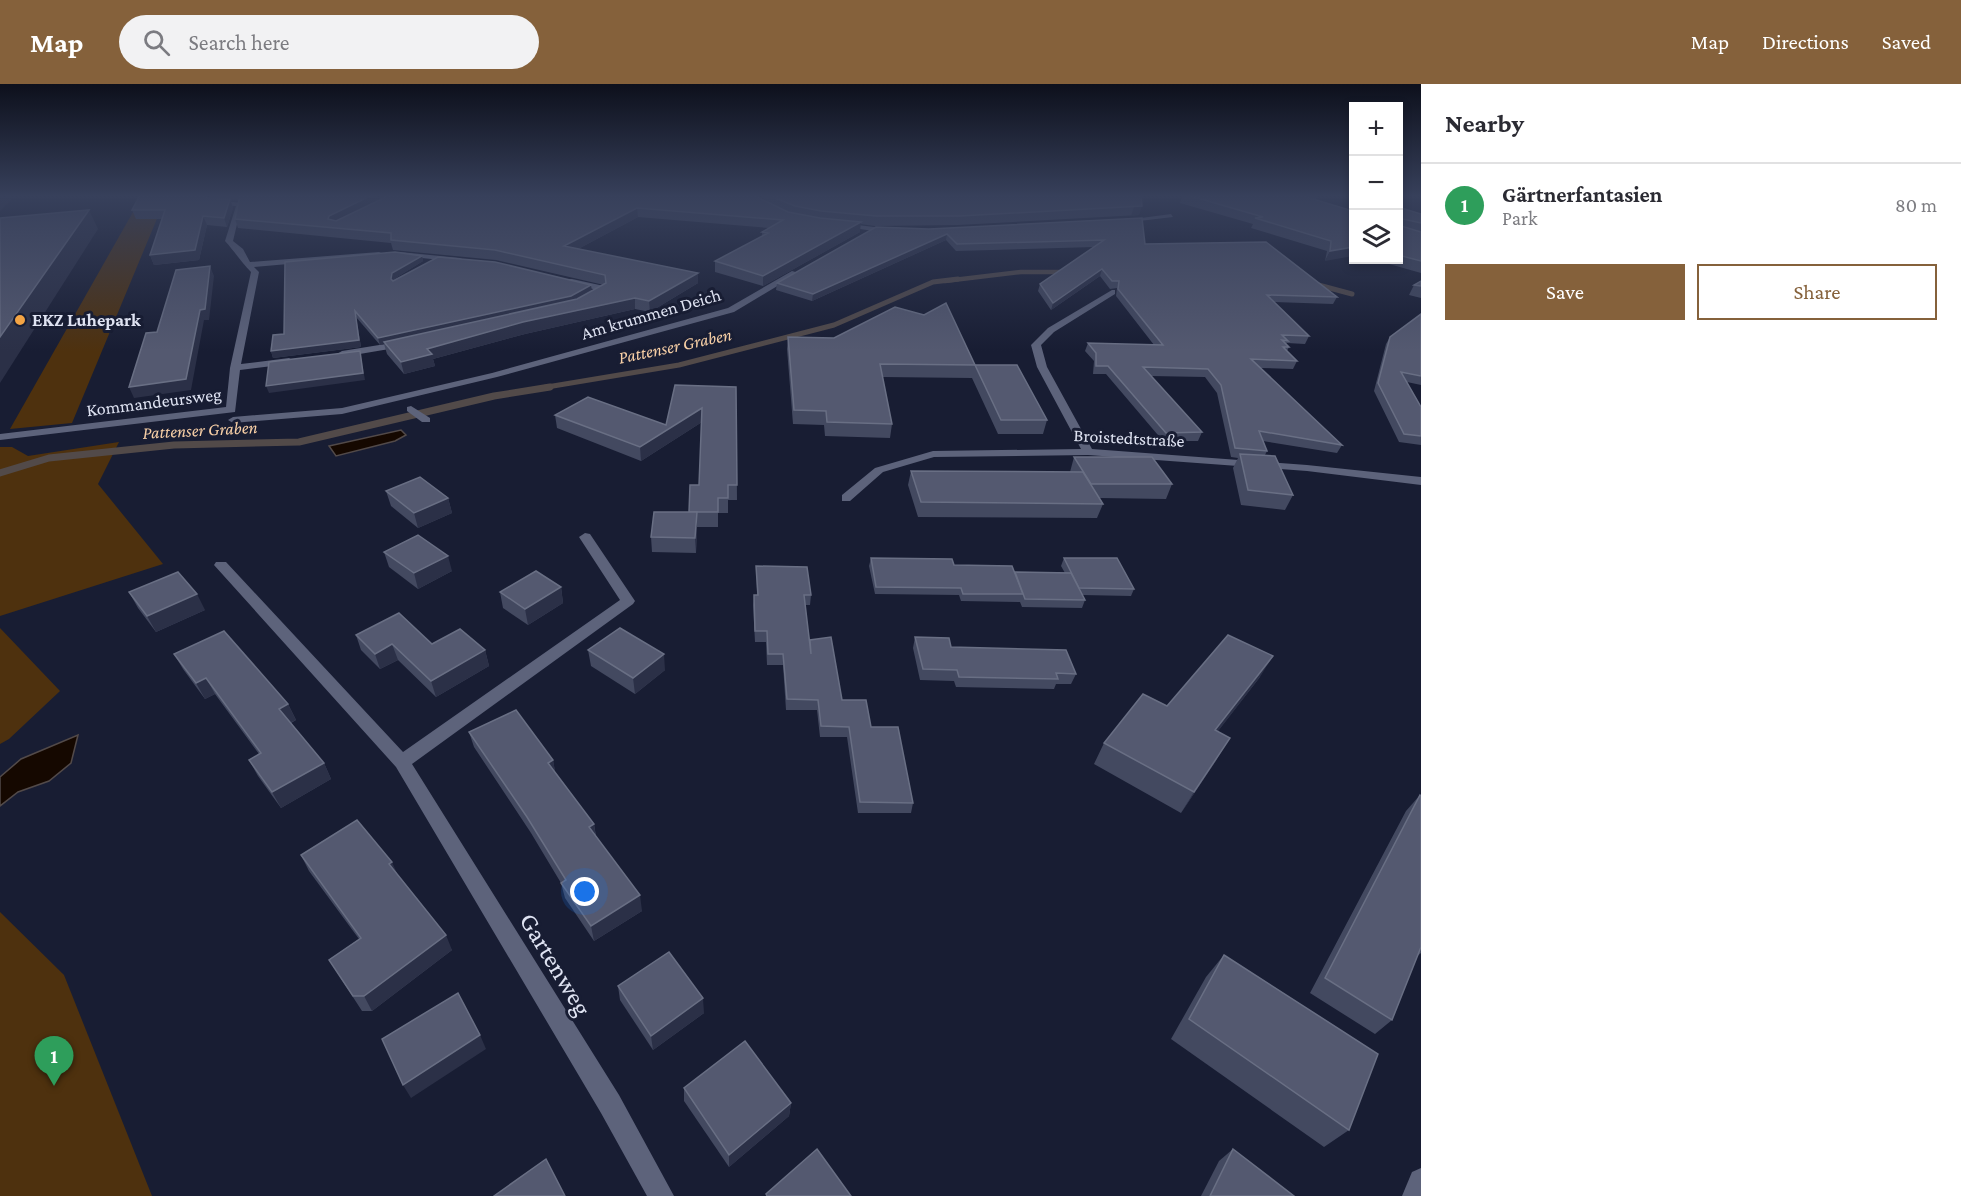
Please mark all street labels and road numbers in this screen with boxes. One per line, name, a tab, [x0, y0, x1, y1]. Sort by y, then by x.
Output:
street label: Am krummen Deich	[579, 284, 723, 343]
street label: Kommandeursweg	[85, 384, 223, 420]
street label: Broistedtstraße	[1073, 425, 1185, 451]
street label: Gartenweg	[514, 908, 598, 1021]

